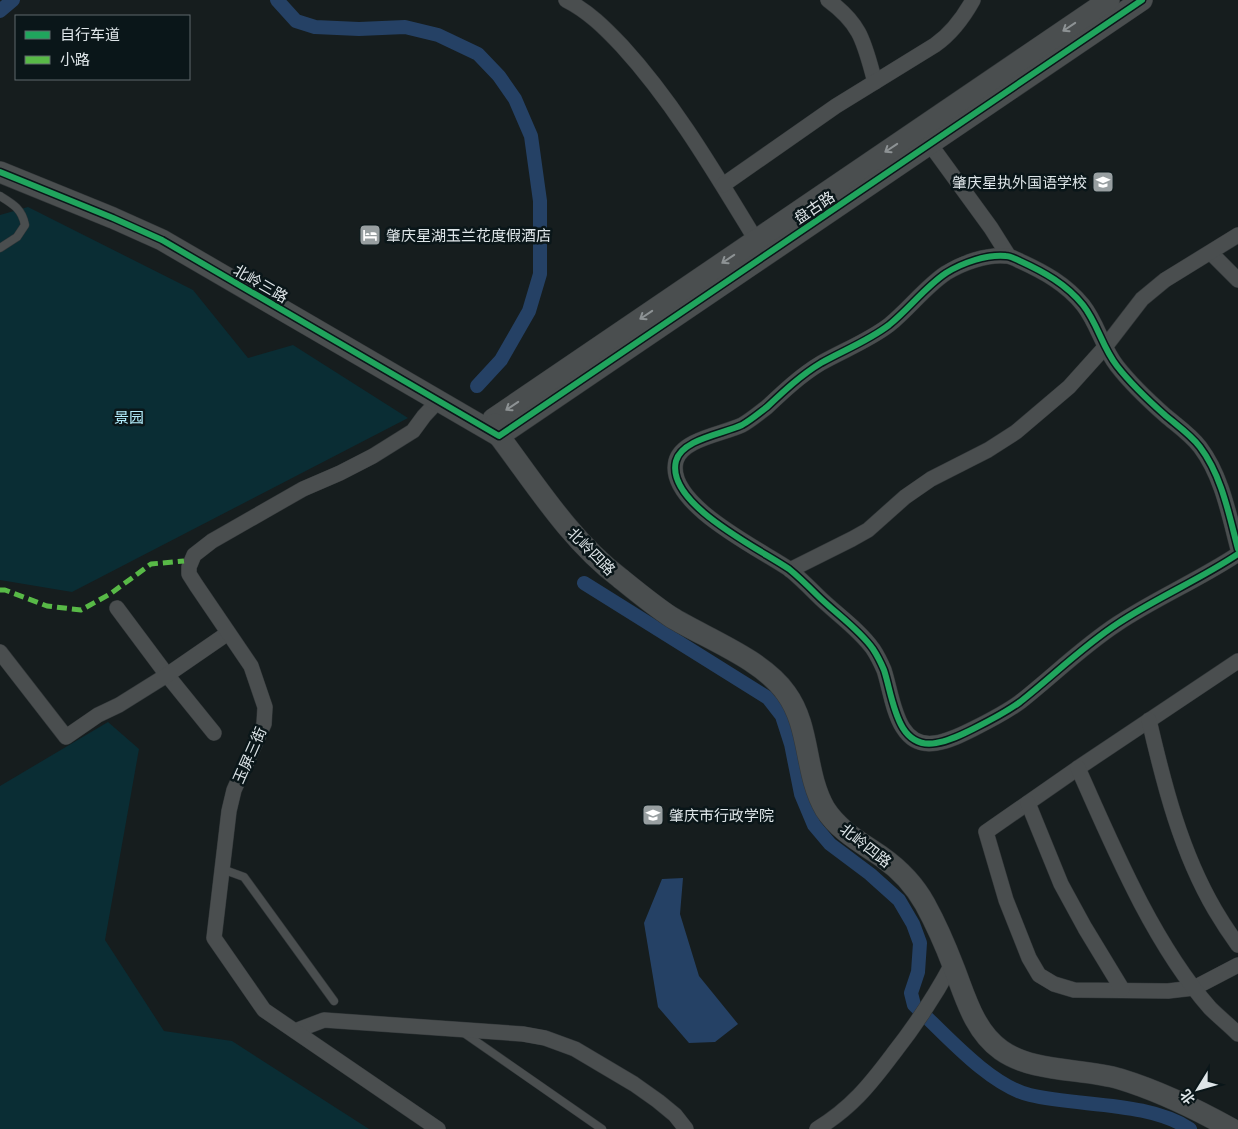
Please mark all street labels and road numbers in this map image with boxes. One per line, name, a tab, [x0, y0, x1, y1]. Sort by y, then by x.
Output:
street label: 盘古路	[790, 186, 838, 228]
street label: 北岭三路	[230, 259, 292, 307]
street label: 北岭四路	[564, 523, 620, 579]
street label: 玉屏三街	[228, 724, 270, 786]
street label: 北岭四路	[836, 819, 896, 871]

